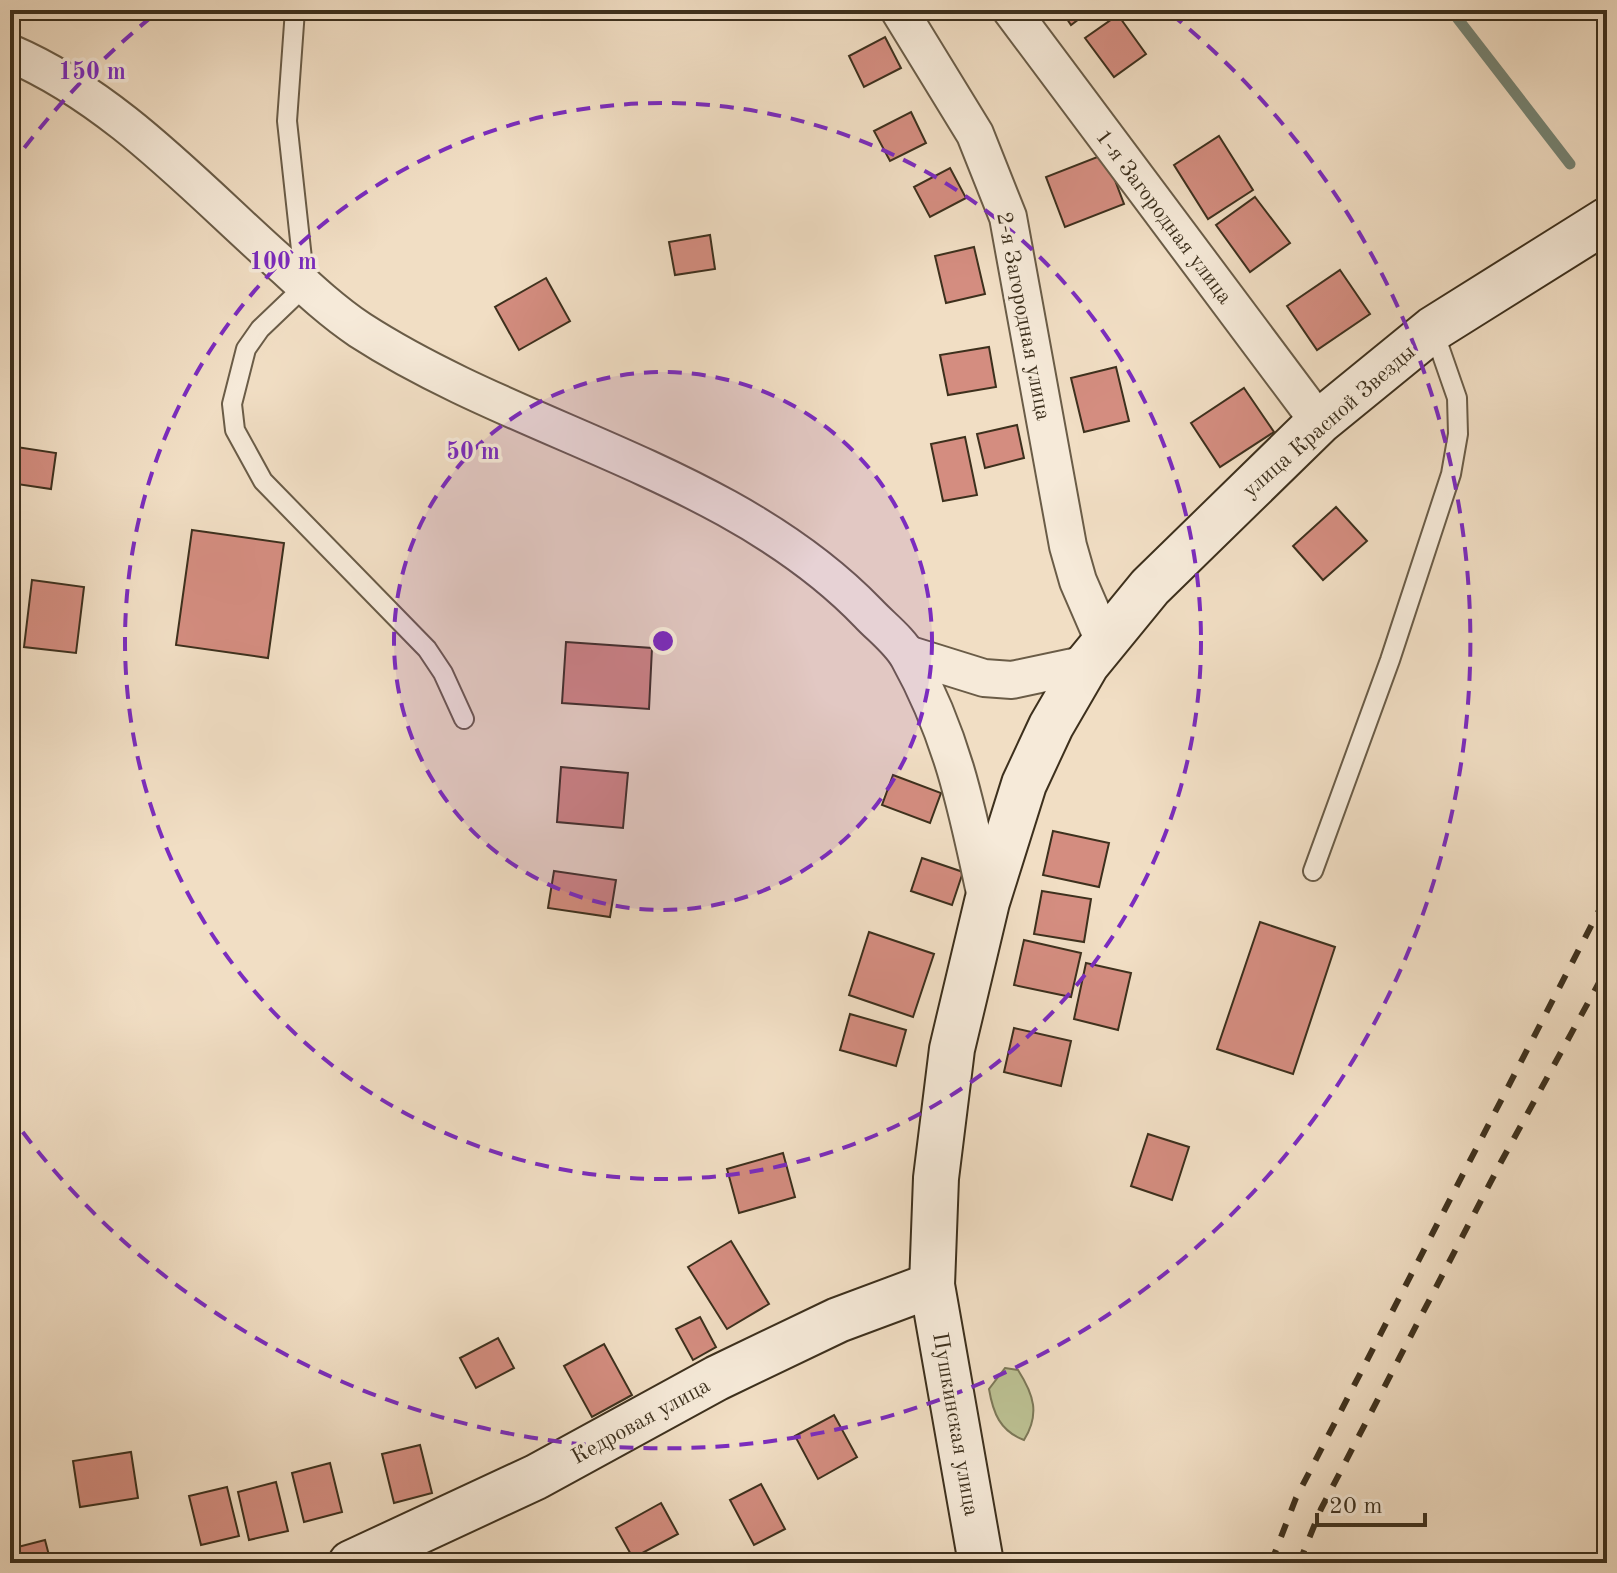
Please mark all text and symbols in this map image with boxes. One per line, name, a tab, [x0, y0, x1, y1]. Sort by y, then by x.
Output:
text: 150 m	[58, 60, 126, 85]
street label: 1-я Загородная улица	[1091, 126, 1236, 308]
street label: 2-я Загородная улица	[992, 210, 1054, 423]
text: 100 m	[249, 251, 317, 275]
street label: улица Красной Звезды	[1239, 341, 1420, 502]
text: 50 m	[446, 440, 500, 465]
centre of rings	[649, 627, 677, 655]
street label: Пушкинская улица	[928, 1331, 982, 1518]
street label: Кедровая улица	[568, 1375, 714, 1469]
scale bar	[1317, 1477, 1425, 1527]
text: 20 m	[1329, 1495, 1383, 1519]

